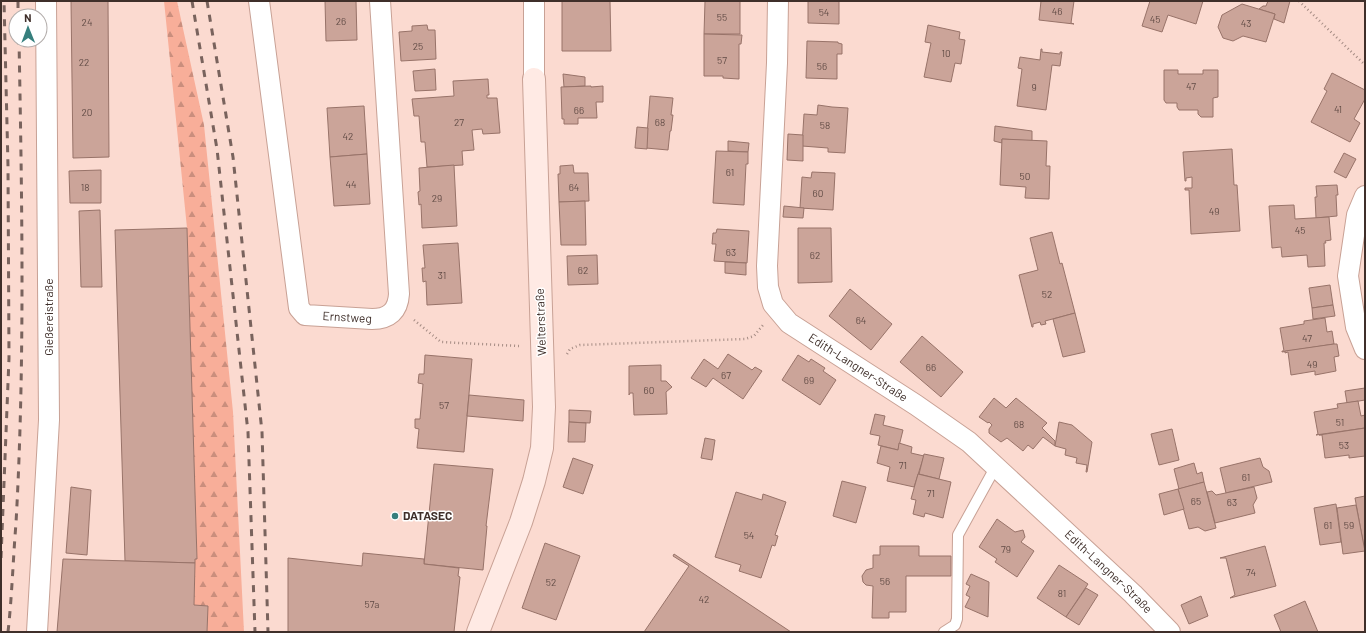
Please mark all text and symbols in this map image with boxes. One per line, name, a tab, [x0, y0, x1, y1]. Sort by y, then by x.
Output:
house number: 46	[1052, 5, 1062, 17]
house number: 54	[819, 6, 829, 18]
north arrow	[8, 8, 48, 48]
text: N	[24, 11, 32, 24]
house number: 55	[717, 11, 727, 23]
house number: 45	[1150, 13, 1160, 25]
house number: 26	[336, 15, 346, 27]
house number: 24	[82, 16, 92, 28]
house number: 43	[1241, 17, 1251, 29]
house number: 25	[413, 40, 423, 52]
house number: 10	[941, 47, 951, 59]
house number: 57	[717, 54, 727, 66]
house number: 22	[79, 56, 89, 68]
house number: 56	[817, 60, 827, 72]
house number: 47	[1186, 80, 1196, 92]
house number: 9	[1031, 81, 1037, 93]
house number: 41	[1334, 103, 1342, 115]
house number: 66	[574, 104, 584, 116]
house number: 20	[81, 106, 93, 118]
house number: 27	[454, 116, 464, 128]
house number: 68	[655, 116, 665, 128]
house number: 58	[820, 119, 830, 131]
house number: 42	[343, 130, 353, 142]
house number: 61	[726, 166, 734, 178]
house number: 50	[1020, 170, 1030, 182]
house number: 44	[345, 178, 357, 190]
house number: 18	[81, 181, 89, 193]
house number: 64	[569, 181, 579, 193]
house number: 60	[813, 187, 823, 199]
house number: 29	[432, 192, 442, 204]
house number: 49	[1209, 205, 1219, 217]
house number: 45	[1295, 224, 1305, 236]
house number: 63	[726, 246, 736, 258]
house number: 62	[810, 249, 820, 261]
house number: 62	[578, 264, 588, 276]
house number: 31	[438, 269, 446, 281]
street label: Gießereistraße	[41, 278, 55, 356]
street label: Welterstraße	[532, 288, 548, 356]
house number: 52	[1042, 288, 1052, 300]
street label: Ernstweg	[322, 308, 372, 325]
house number: 64	[856, 314, 866, 326]
street label: Edith-Langner-Straße	[806, 330, 911, 404]
house number: 47	[1302, 332, 1312, 344]
house number: 49	[1307, 358, 1317, 370]
house number: 66	[926, 361, 936, 373]
house number: 67	[721, 369, 731, 381]
house number: 69	[804, 374, 814, 386]
house number: 60	[644, 384, 654, 396]
house number: 57	[439, 399, 449, 411]
house number: 51	[1336, 416, 1344, 428]
house number: 68	[1014, 418, 1024, 430]
house number: 53	[1339, 439, 1349, 451]
house number: 71	[899, 459, 907, 471]
house number: 61	[1242, 471, 1250, 483]
house number: 71	[927, 487, 935, 499]
house number: 65	[1191, 495, 1201, 507]
house number: 63	[1227, 496, 1237, 508]
place label: DATASEC	[403, 508, 452, 522]
marker: DATASEC	[390, 511, 400, 521]
house number: 61	[1324, 519, 1332, 531]
house number: 59	[1344, 519, 1354, 531]
street label: Edith-Langner-Straße	[1062, 526, 1156, 616]
house number: 54	[744, 529, 754, 541]
house number: 79	[1001, 543, 1011, 555]
house number: 74	[1246, 566, 1256, 578]
house number: 56	[880, 575, 890, 587]
house number: 52	[546, 576, 556, 588]
house number: 81	[1058, 587, 1066, 599]
house number: 42	[699, 593, 709, 605]
house number: 57a	[365, 598, 379, 610]

